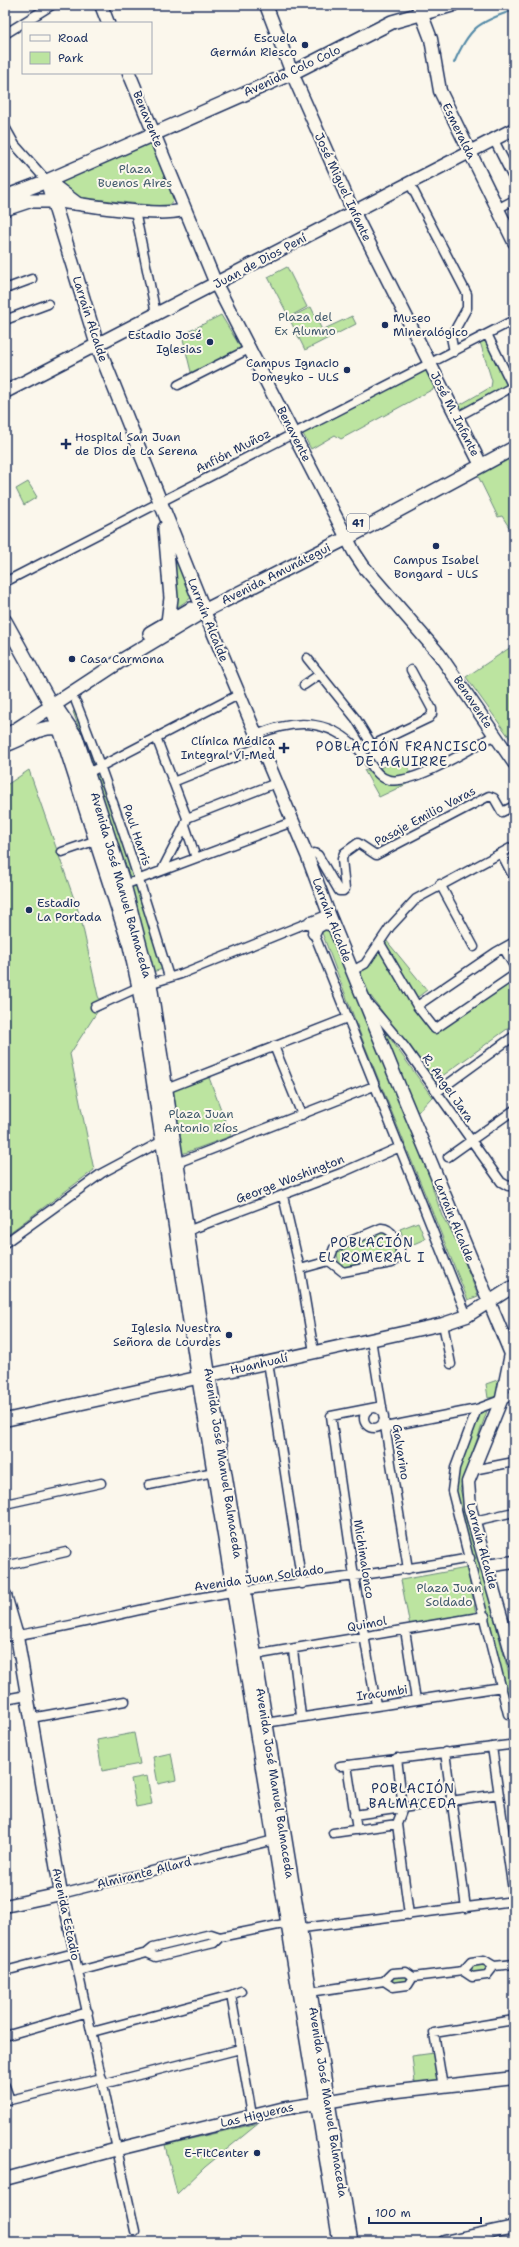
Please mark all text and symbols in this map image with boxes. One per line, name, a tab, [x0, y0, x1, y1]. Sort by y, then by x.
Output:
legend	[22, 22, 152, 74]
text: Road	[58, 30, 89, 46]
place label: Escuela Germán Riesco	[210, 30, 298, 60]
marker: Escuela Germán Riesco	[300, 40, 310, 50]
street label: Avenida Colo Colo	[241, 42, 343, 100]
text: Park	[58, 50, 84, 66]
street label: Benavente	[129, 88, 167, 150]
street label: Esmeralda	[439, 100, 480, 162]
street label: José Miguel Infante	[311, 130, 375, 244]
park label: Plaza Buenos Aires	[98, 161, 172, 191]
street label: Juan de Dios Pení	[211, 229, 310, 292]
street label: Larraín Alcalde	[69, 274, 111, 364]
park label: Plaza del Ex Alumno	[274, 309, 336, 339]
place label: Museo Mineralógico	[393, 310, 468, 340]
marker: Museo Mineralógico	[380, 320, 390, 330]
place label: Estadio José Iglesias	[128, 327, 202, 357]
marker: Estadio José Iglesias	[205, 337, 215, 347]
place label: Campus Ignacio Domeyko - ULS	[246, 355, 339, 385]
marker: Campus Ignacio Domeyko - ULS	[342, 365, 352, 375]
street label: José M. Infante	[427, 369, 483, 459]
street label: Benavente	[273, 404, 315, 464]
street label: Anfión Muñoz	[193, 425, 273, 477]
place label: Hospital San Juan de Dios de La Serena	[75, 429, 198, 459]
marker: Hospital San Juan de Dios de La Serena	[60, 438, 72, 450]
road number: 41	[347, 514, 369, 532]
street label: Avenida Amunátegui	[219, 540, 333, 608]
marker: Campus Isabel Bongard - ULS	[431, 541, 441, 551]
place label: Campus Isabel Bongard - ULS	[393, 552, 479, 582]
street label: Larraín Alcalde	[184, 576, 232, 665]
place label: Casa Carmona	[80, 651, 165, 667]
marker: Casa Carmona	[67, 654, 77, 664]
street label: Benavente	[450, 673, 496, 731]
place label: Clínica Médica Integral Vi-Med	[181, 733, 276, 763]
district label: POBLACIÓN FRANCISCO DE AGUIRRE	[316, 737, 488, 770]
marker: Clínica Médica Integral Vi-Med	[278, 742, 290, 754]
street label: Pasaje Emilio Varas	[372, 783, 478, 849]
street label: Avenida José Manuel Balmaceda	[87, 790, 155, 980]
street label: Paul Harris	[119, 802, 155, 868]
street label: Larraín Alcalde	[309, 875, 356, 965]
place label: Estadio La Portada	[37, 895, 102, 925]
marker: Estadio La Portada	[24, 905, 34, 915]
street label: R. Angel Jara	[419, 1051, 478, 1126]
park label: Plaza Juan Antonio Ríos	[164, 1106, 238, 1136]
street label: George Washington	[233, 1151, 347, 1207]
street label: Larraín Alcalde	[430, 1176, 478, 1265]
district label: POBLACIÓN EL ROMERAL I	[318, 1233, 426, 1266]
place label: Iglesia Nuestra Señora de Lourdes	[113, 1320, 222, 1350]
marker: Iglesia Nuestra Señora de Lourdes	[224, 1330, 234, 1340]
street label: Huanhualí	[229, 1349, 290, 1378]
street label: Avenida José Manuel Balmaceda	[200, 1367, 246, 1560]
street label: Galvarino	[389, 1423, 413, 1481]
street label: Larraín Alcalde	[463, 1501, 501, 1591]
street label: Michimalonco	[350, 1518, 378, 1600]
street label: Avenida Juan Soldado	[193, 1561, 325, 1595]
park label: Plaza Juan Soldado	[416, 1580, 482, 1610]
street label: Quimol	[346, 1613, 388, 1635]
street label: Iracumbi	[355, 1681, 409, 1705]
street label: Avenida José Manuel Balmaceda	[252, 1687, 298, 1880]
district label: POBLACIÓN BALMACEDA	[369, 1779, 457, 1812]
street label: Almirante Allard	[95, 1853, 193, 1892]
street label: Avenida Estadio	[48, 1866, 84, 1962]
street label: Avenida José Manuel Balmaceda	[305, 2006, 351, 2199]
street label: Las Higueras	[219, 2099, 295, 2131]
place label: E-FitCenter	[184, 2145, 249, 2161]
marker: E-FitCenter	[252, 2148, 262, 2158]
scale bar	[369, 2199, 481, 2225]
text: 100 m	[375, 2205, 411, 2221]

